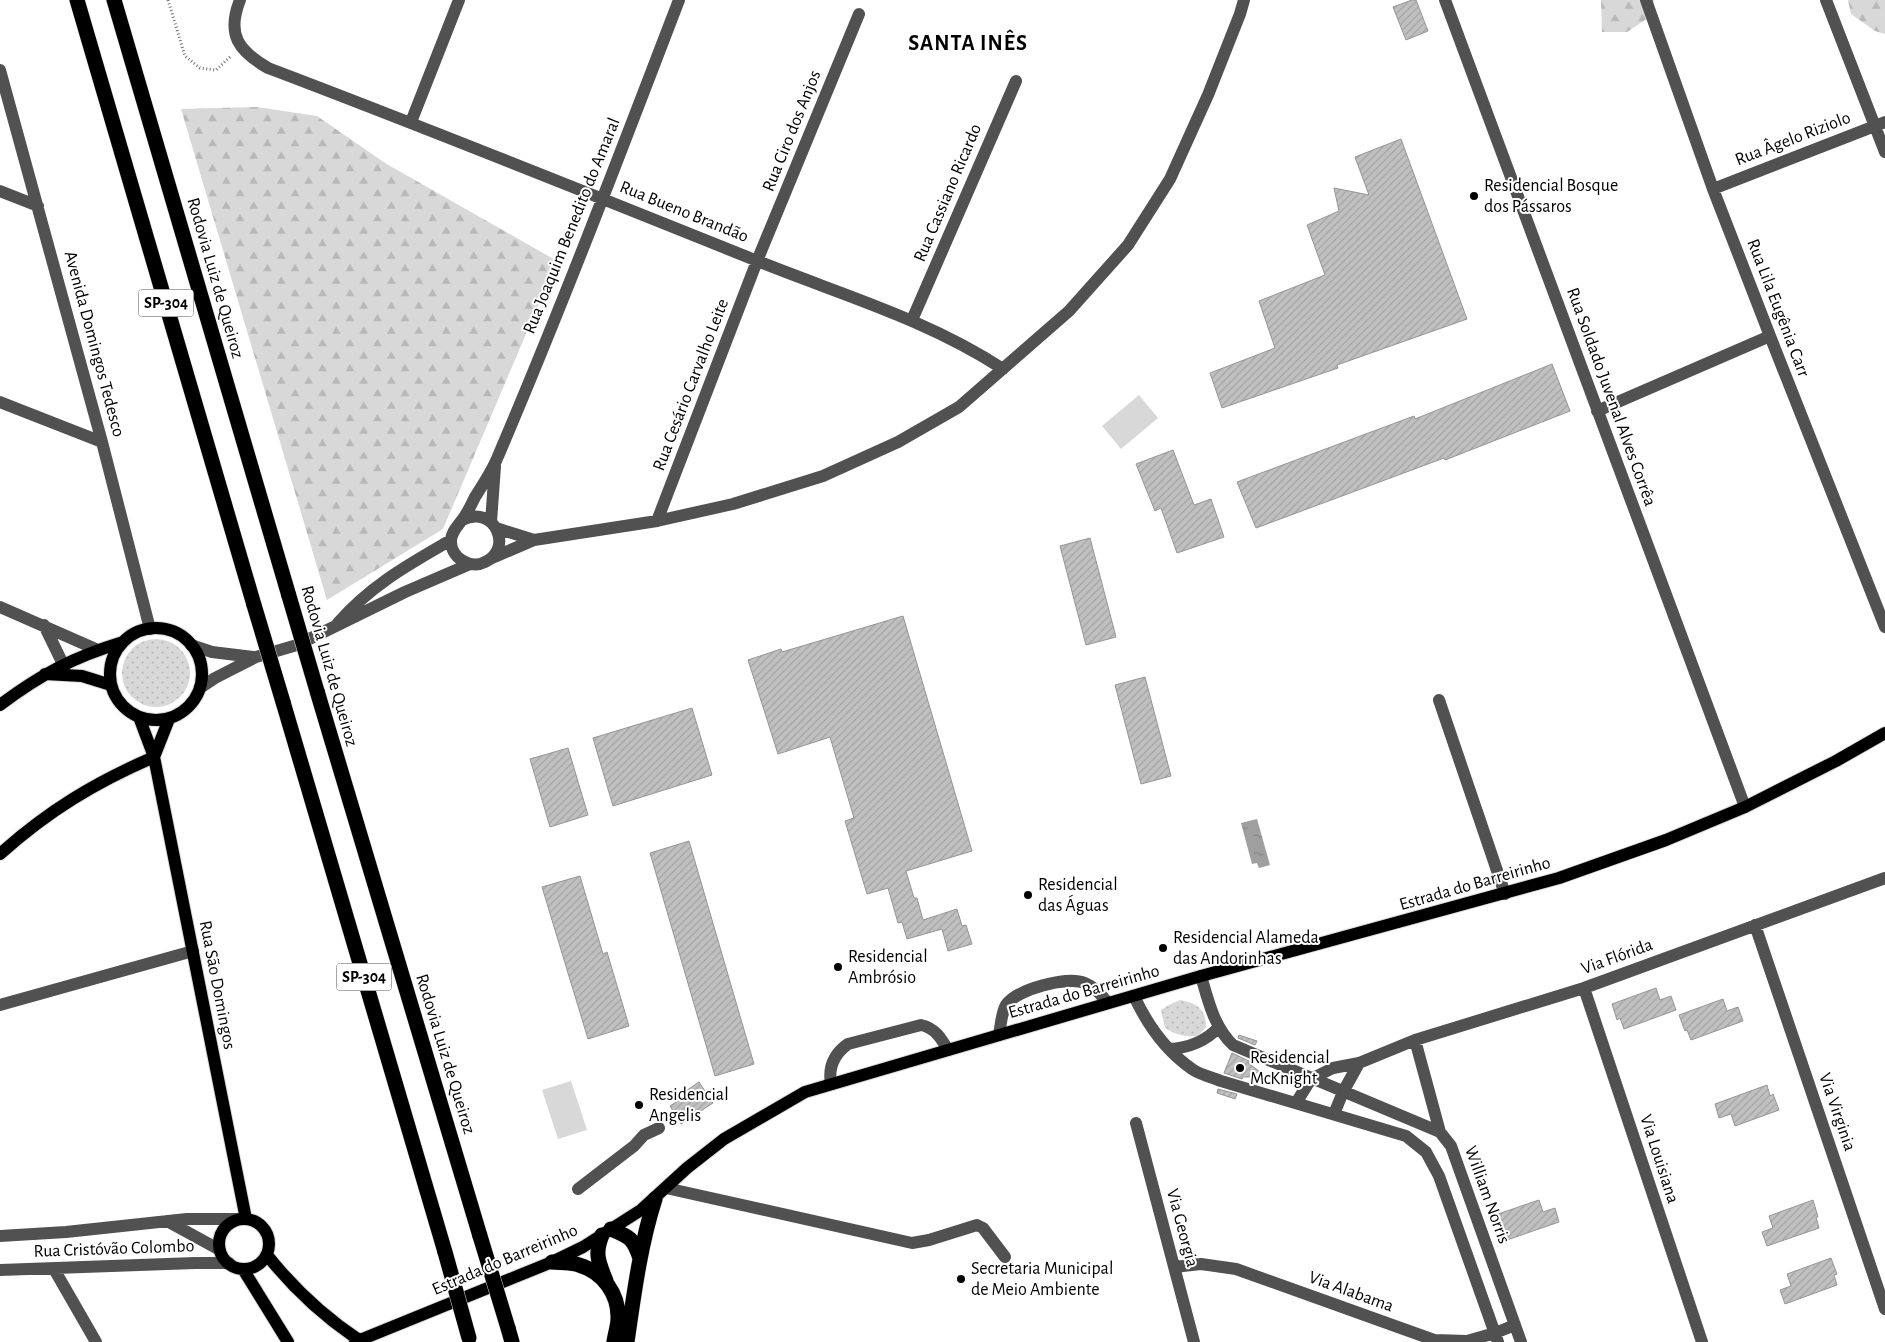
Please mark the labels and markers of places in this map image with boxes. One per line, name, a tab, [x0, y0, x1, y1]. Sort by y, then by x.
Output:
place label: Residencial Bosque dos Pássaros	[1484, 177, 1618, 216]
marker: Residencial Bosque dos Pássaros	[1468, 190, 1480, 202]
place label: Residencial das Águas	[1038, 876, 1118, 915]
marker: Residencial das Águas	[1022, 889, 1034, 901]
place label: Residencial Alameda das Andorinhas	[1173, 929, 1319, 968]
marker: Residencial Alameda das Andorinhas	[1157, 942, 1169, 954]
place label: Residencial Ambrósio	[848, 948, 928, 987]
marker: Residencial Ambrósio	[832, 961, 844, 973]
place label: Residencial McKnight	[1250, 1049, 1330, 1088]
marker: Residencial McKnight	[1234, 1062, 1246, 1074]
place label: Residencial Angelis	[649, 1086, 729, 1125]
marker: Residencial Angelis	[633, 1099, 645, 1111]
place label: Secretaria Municipal de Meio Ambiente	[971, 1260, 1113, 1299]
marker: Secretaria Municipal de Meio Ambiente	[955, 1273, 967, 1285]

